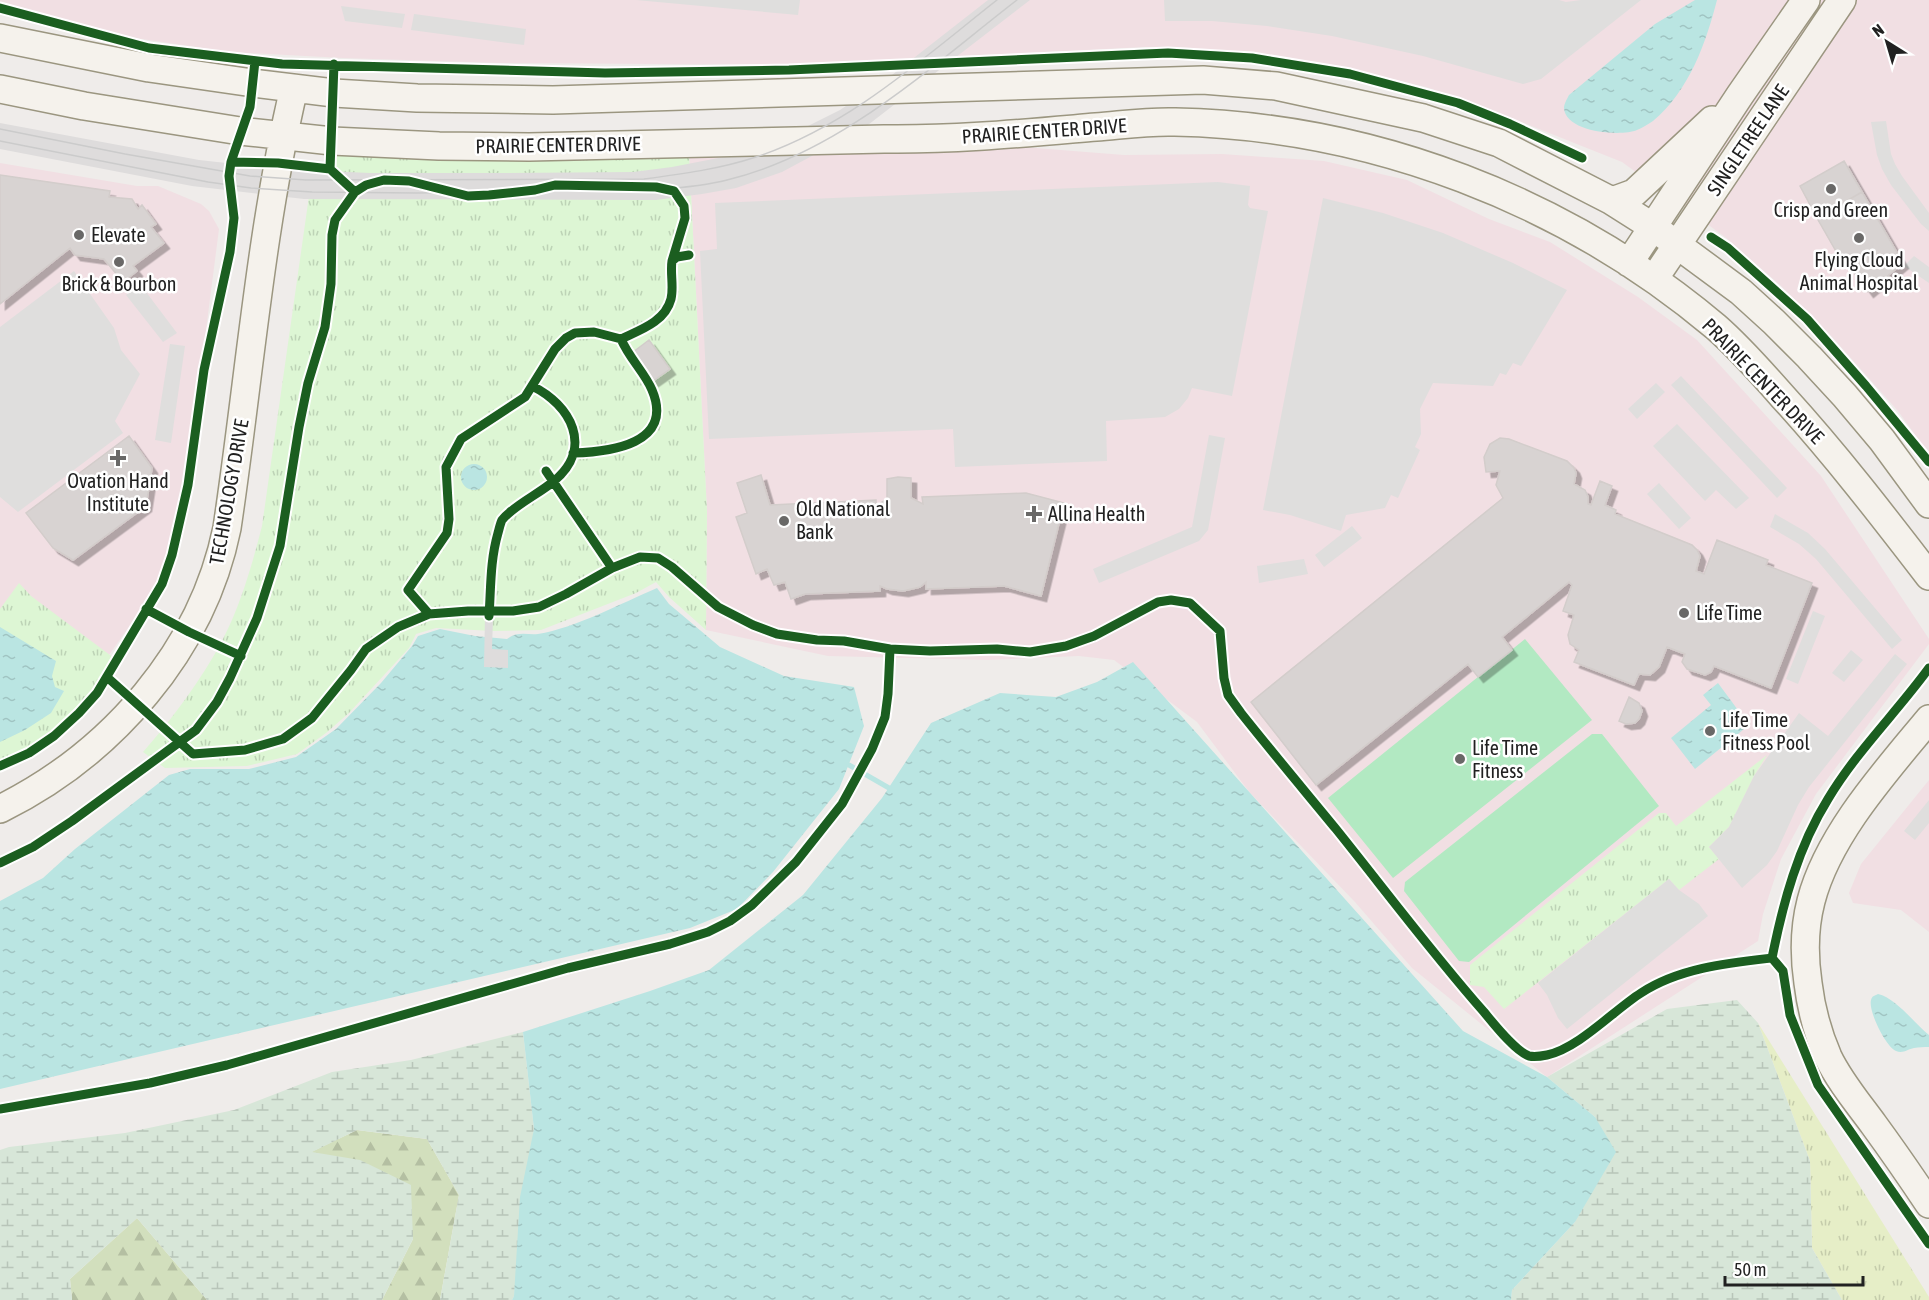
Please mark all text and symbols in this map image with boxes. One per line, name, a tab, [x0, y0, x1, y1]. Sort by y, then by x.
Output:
north arrow	[1857, 12, 1917, 72]
text: N	[1869, 20, 1887, 40]
street label: SINGLETREE LANE	[1702, 80, 1793, 199]
street label: PRAIRIE CENTER DRIVE	[961, 113, 1128, 148]
street label: PRAIRIE CENTER DRIVE	[475, 132, 641, 157]
marker: Crisp and Green	[1824, 182, 1838, 196]
place label: Crisp and Green	[1774, 198, 1888, 221]
place label: Elevate	[91, 223, 145, 246]
marker: Elevate	[72, 228, 86, 242]
marker: Flying Cloud Animal Hospital	[1852, 231, 1866, 245]
place label: Flying Cloud Animal Hospital	[1800, 248, 1919, 294]
marker: Brick & Bourbon	[112, 255, 126, 269]
place label: Brick & Bourbon	[61, 272, 177, 295]
street label: PRAIRIE CENTER DRIVE	[1698, 313, 1829, 448]
street label: TECHNOLOGY DRIVE	[204, 417, 253, 566]
marker: Ovation Hand Institute	[109, 449, 127, 467]
place label: Ovation Hand Institute	[67, 469, 169, 515]
place label: Old National Bank	[796, 497, 891, 543]
place label: Allina Health	[1048, 502, 1146, 525]
marker: Allina Health	[1025, 505, 1043, 523]
marker: Old National Bank	[777, 514, 791, 528]
place label: Life Time	[1696, 601, 1762, 624]
marker: Life Time	[1677, 606, 1691, 620]
place label: Life Time Fitness Pool	[1722, 708, 1810, 754]
marker: Life Time Fitness Pool	[1703, 724, 1717, 738]
place label: Life Time Fitness	[1472, 736, 1538, 782]
marker: Life Time Fitness	[1453, 752, 1467, 766]
scale bar	[1725, 1249, 1863, 1287]
text: 50 m	[1734, 1259, 1766, 1280]

